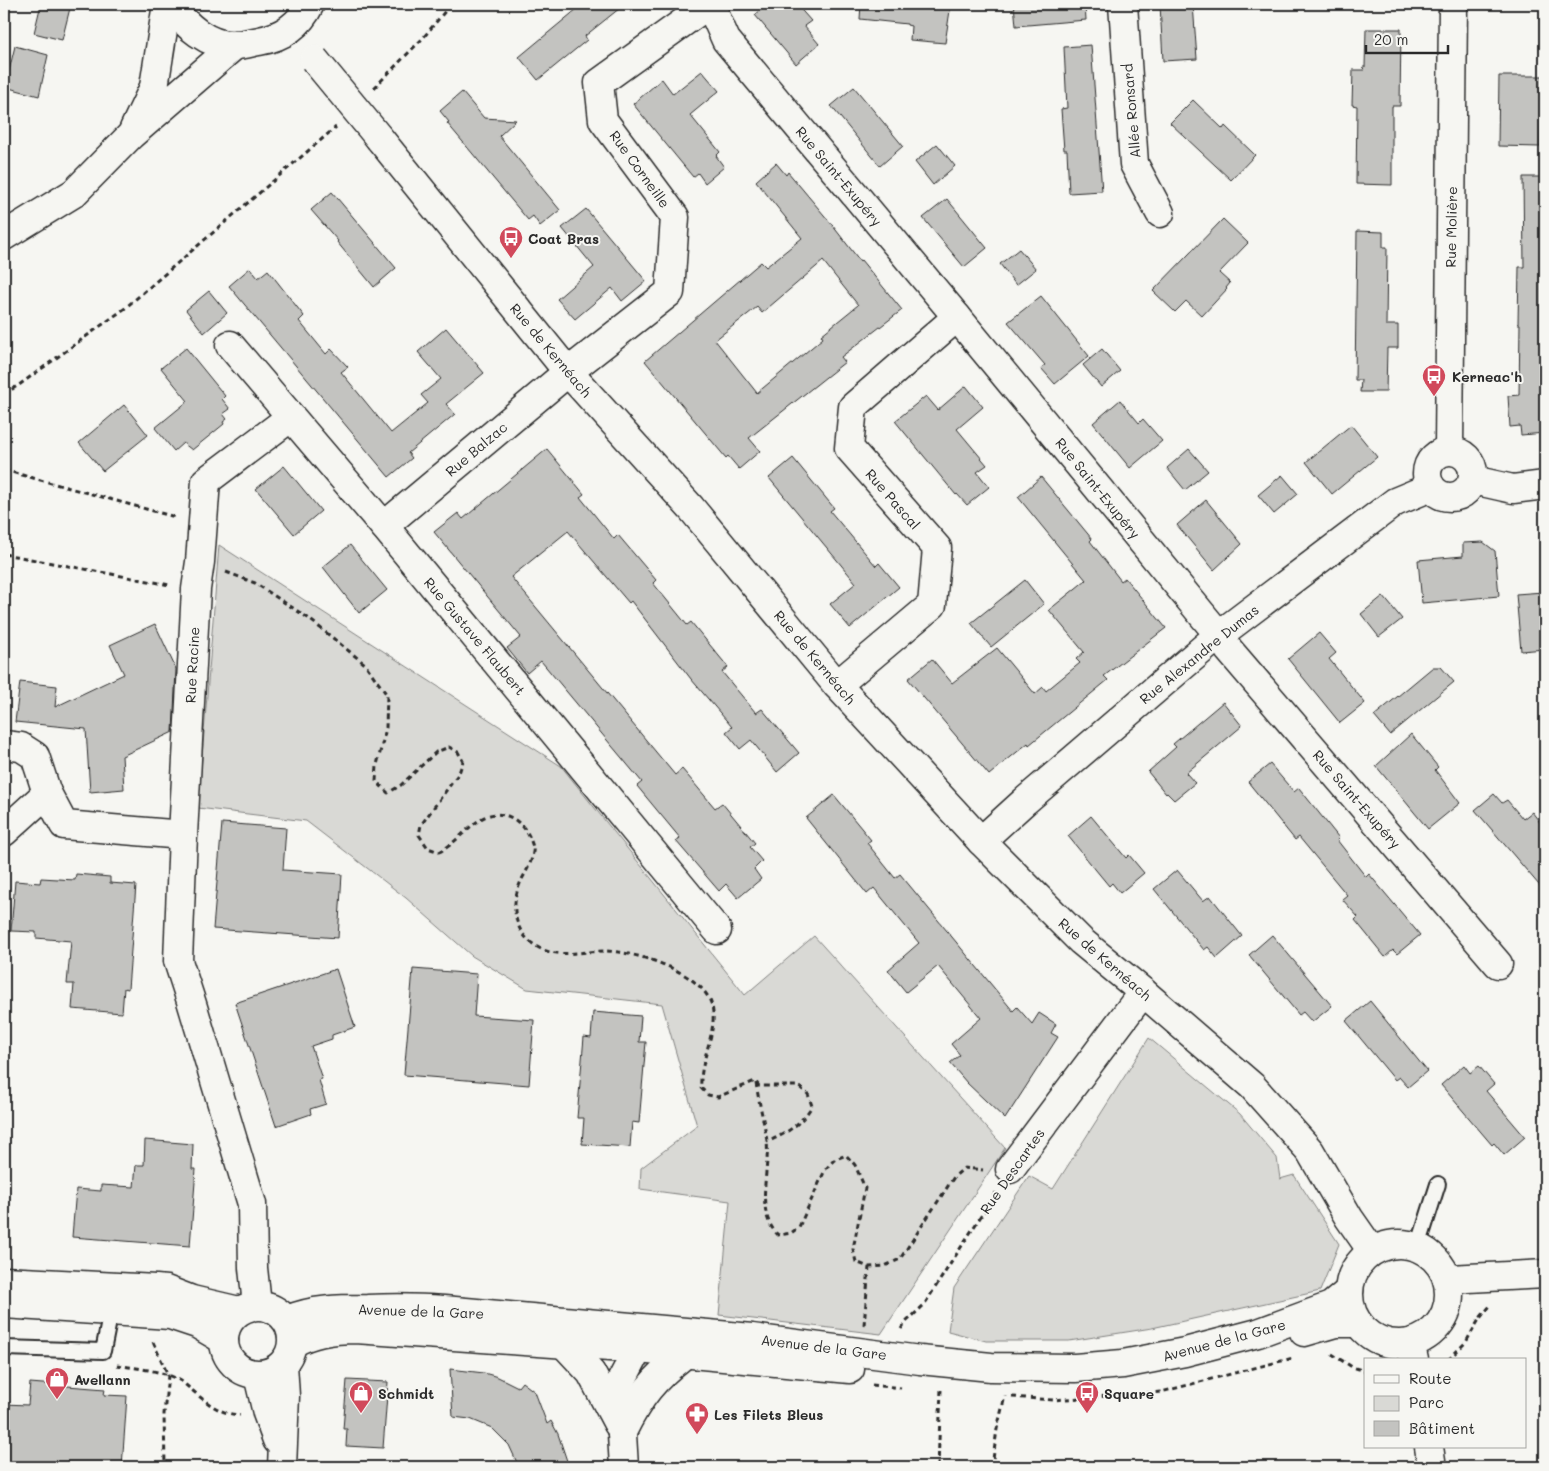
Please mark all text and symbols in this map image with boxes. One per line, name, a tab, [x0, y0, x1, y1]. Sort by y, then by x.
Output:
scale bar	[1366, 22, 1449, 54]
text: 20 m	[1374, 29, 1408, 49]
street label: Allée Ronsard	[1117, 63, 1145, 159]
street label: Rue Saint-Exupéry	[792, 122, 886, 230]
street label: Rue Corneille	[605, 126, 675, 212]
street label: Rue Molière	[1441, 186, 1461, 268]
bus stop icon: Coat Bras	[498, 225, 524, 259]
place label: Coat Bras	[528, 229, 599, 248]
street label: Rue de Kernéach	[506, 299, 596, 401]
bus stop icon: Kerneac'h	[1421, 363, 1447, 397]
place label: Kerneac'h	[1452, 367, 1522, 386]
street label: Rue Balzac	[441, 417, 511, 481]
street label: Rue Saint-Exupéry	[1051, 433, 1145, 543]
street label: Rue Pascal	[861, 465, 925, 533]
street label: Rue Gustave Flaubert	[420, 573, 530, 699]
street label: Rue Alexandre Dumas	[1135, 600, 1263, 708]
street label: Rue de Kernéach	[770, 606, 860, 708]
street label: Rue Racine	[181, 626, 203, 704]
street label: Rue Saint-Exupéry	[1309, 746, 1405, 852]
street label: Rue de Kernéach	[1055, 913, 1156, 1005]
street label: Rue Descartes	[975, 1124, 1049, 1218]
street label: Avenue de la Gare	[357, 1299, 485, 1323]
street label: Avenue de la Gare	[1160, 1314, 1288, 1366]
street label: Avenue de la Gare	[760, 1330, 888, 1364]
legend	[1364, 1358, 1526, 1448]
shop icon: Avellann	[44, 1366, 70, 1400]
text: Route	[1409, 1368, 1452, 1388]
place label: Avellann	[74, 1370, 131, 1389]
shop icon: Schmidt	[348, 1380, 374, 1414]
bus stop icon: Square	[1074, 1380, 1100, 1414]
place label: Schmidt	[378, 1384, 434, 1403]
place label: Square	[1104, 1384, 1154, 1403]
text: Parc	[1409, 1392, 1444, 1412]
pharmacy icon: Les Filets Bleus	[684, 1401, 710, 1435]
place label: Les Filets Bleus	[714, 1405, 823, 1424]
text: Bâtiment	[1409, 1418, 1475, 1438]

